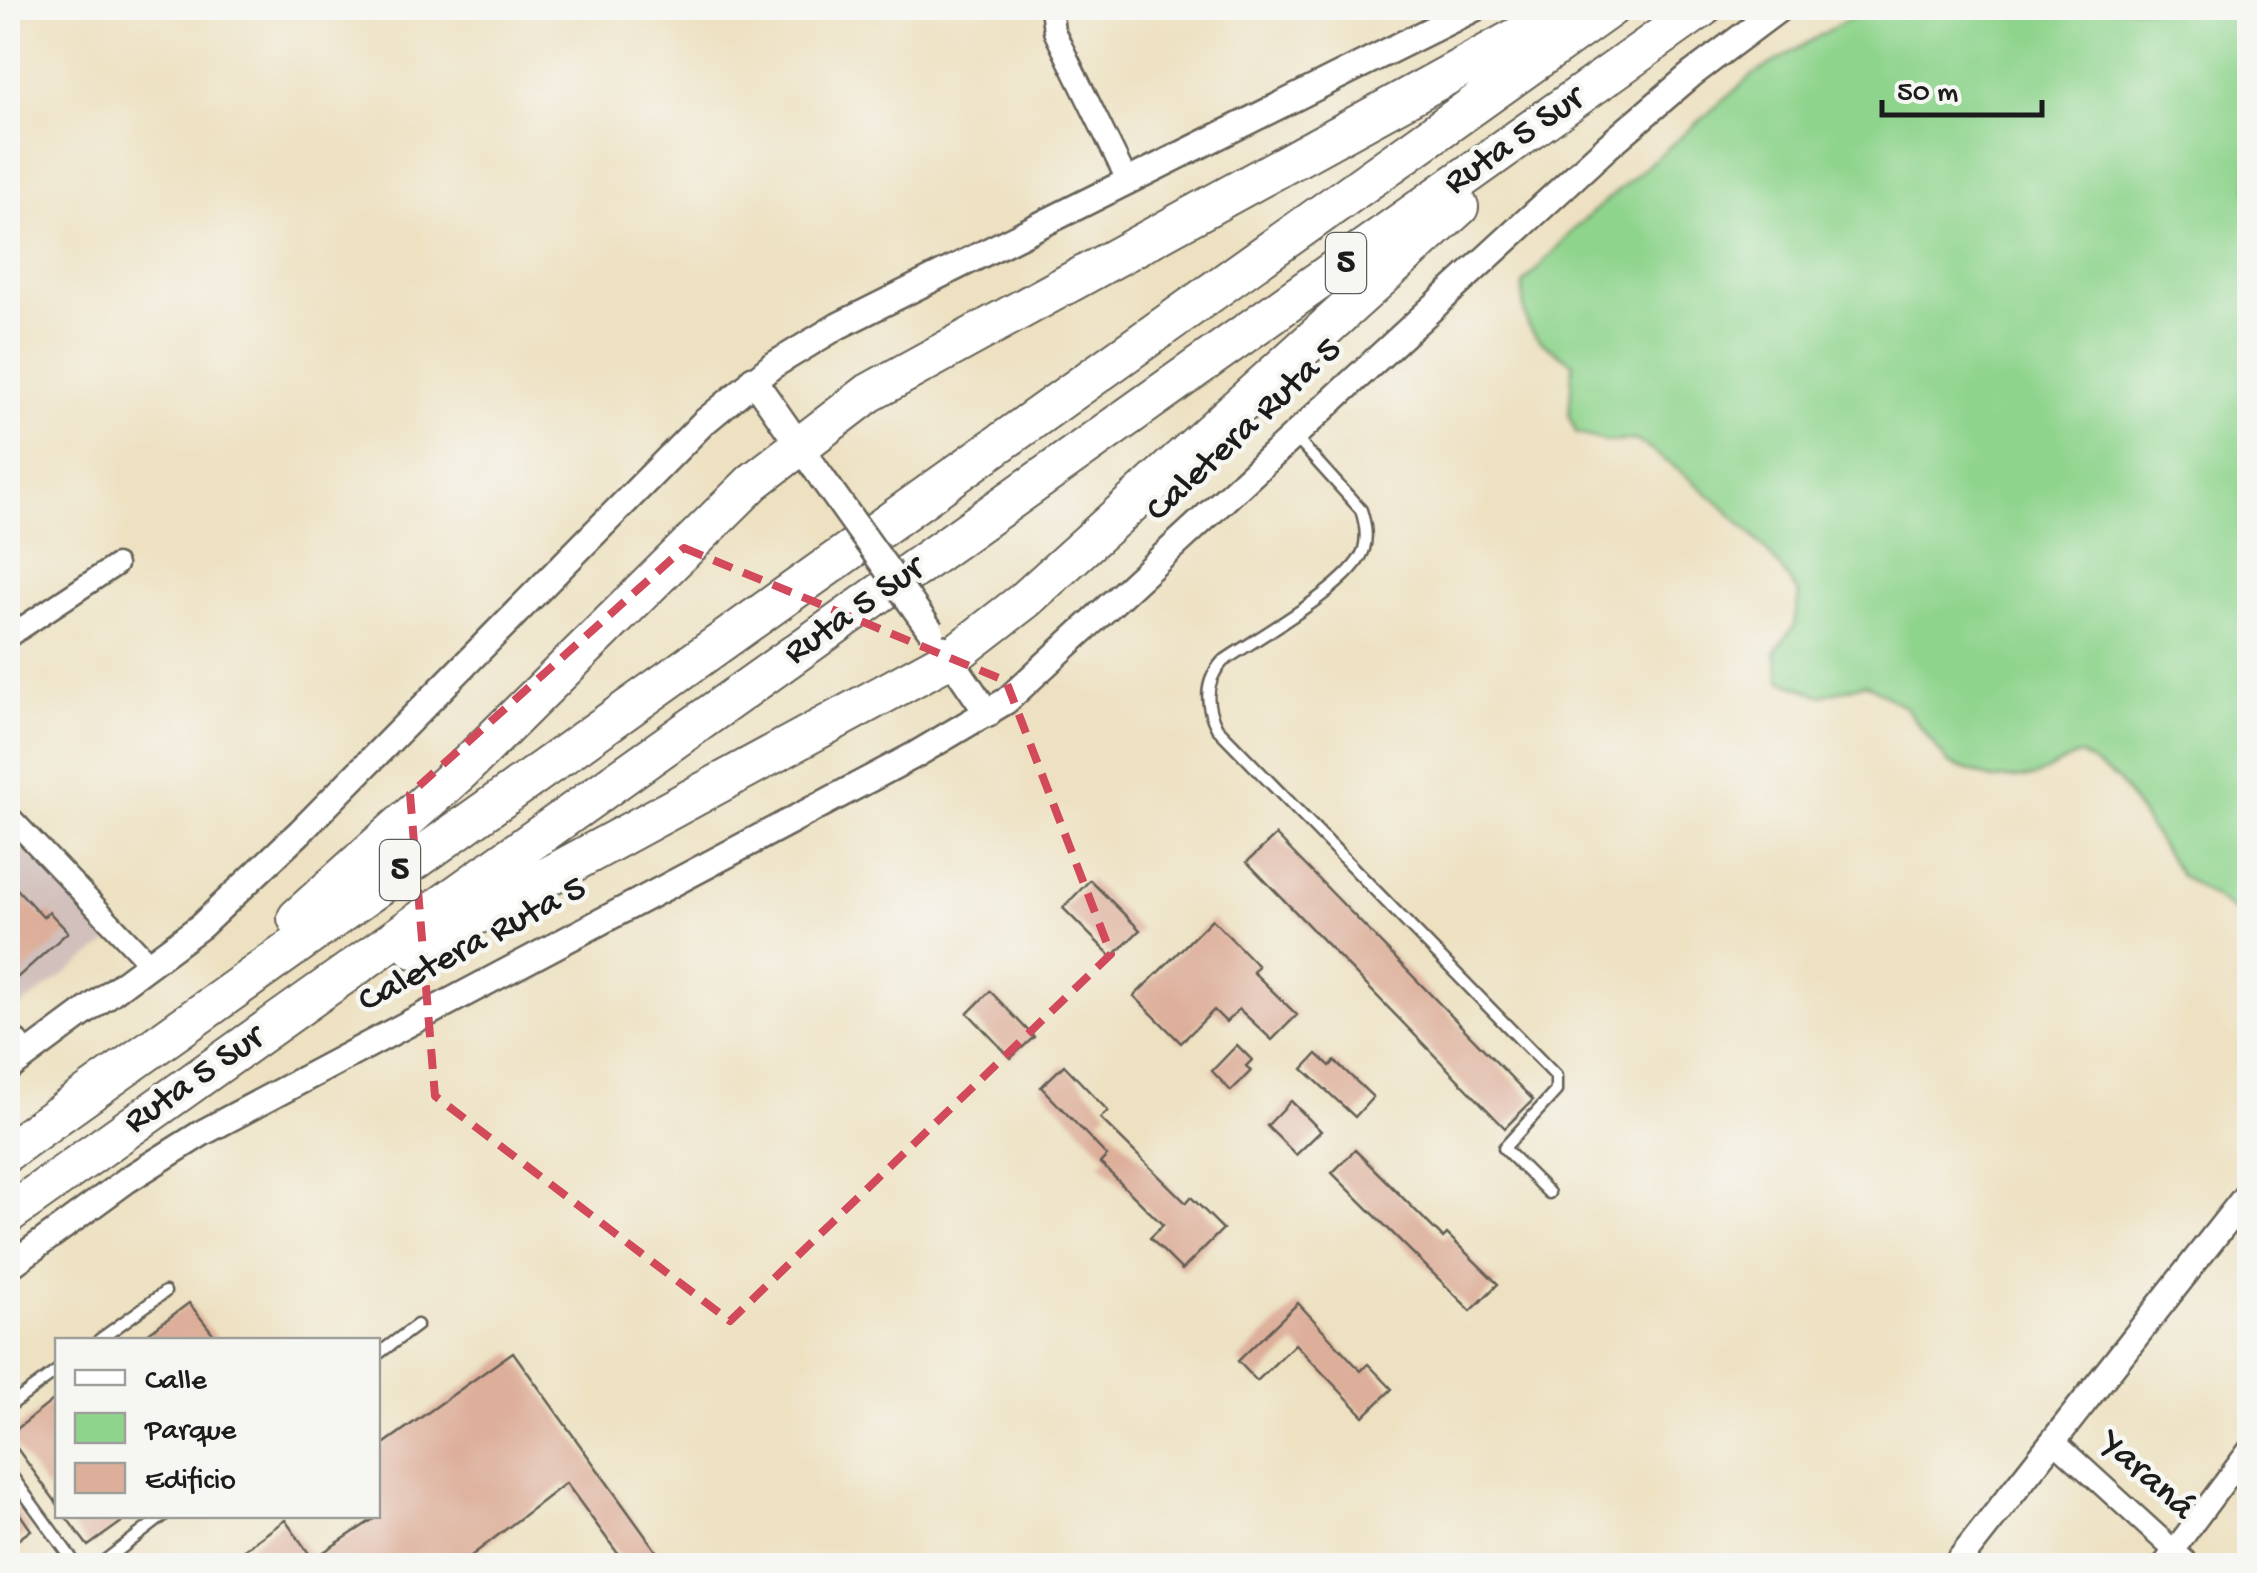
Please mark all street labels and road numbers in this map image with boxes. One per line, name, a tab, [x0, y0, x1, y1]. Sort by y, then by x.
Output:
street label: Ruta 5 Sur	[1436, 76, 1597, 206]
road number: 5	[1326, 233, 1366, 293]
street label: Caletera Ruta 5	[1138, 329, 1352, 533]
street label: Ruta 5 Sur	[776, 546, 937, 676]
road number: 5	[380, 840, 420, 900]
street label: Caletera Ruta 5	[352, 867, 594, 1025]
street label: Ruta 5 Sur	[116, 1015, 277, 1145]
street label: Yaraná	[2087, 1421, 2204, 1532]

